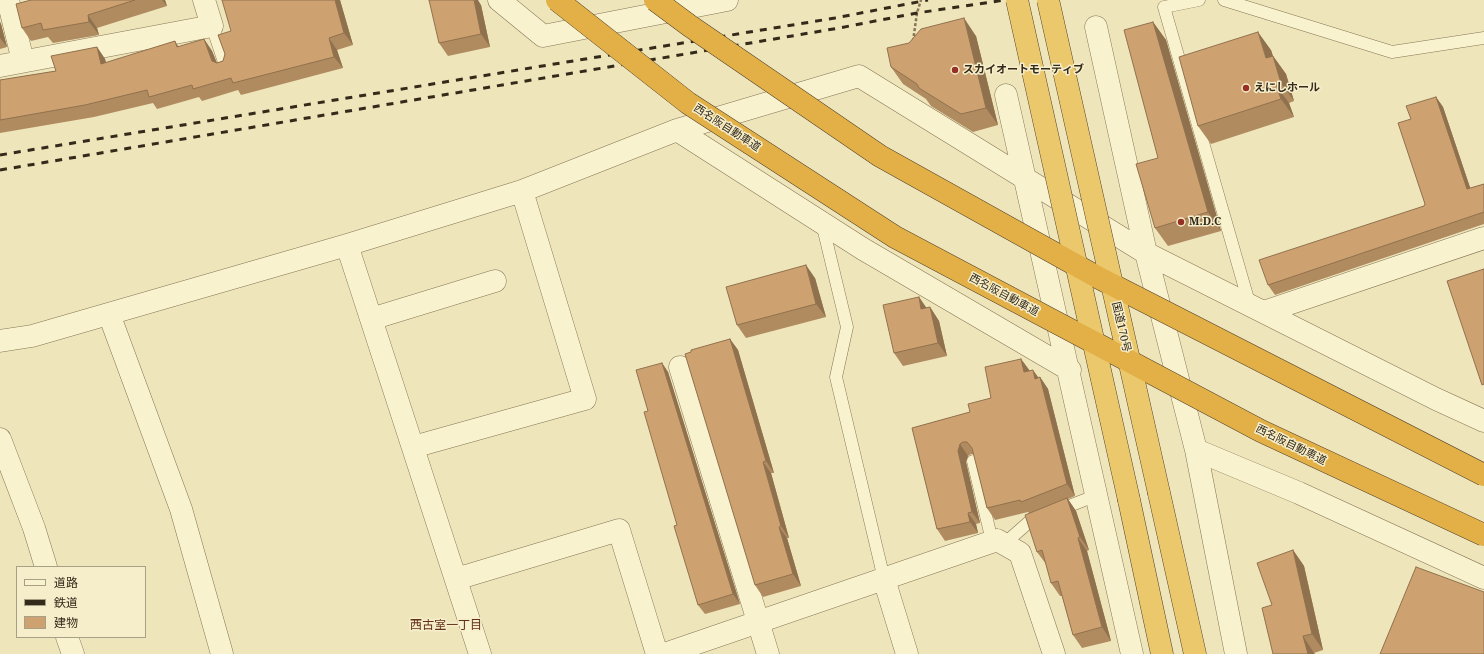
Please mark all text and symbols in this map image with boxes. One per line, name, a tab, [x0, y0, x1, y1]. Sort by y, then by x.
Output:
place label: スカイオートモーティブ	[963, 63, 1084, 77]
marker: スカイオートモーティブ	[950, 65, 960, 75]
place label: えにしホール	[1254, 81, 1320, 95]
marker: えにしホール	[1241, 83, 1251, 93]
street label: 西名阪自動車道	[691, 101, 763, 155]
place label: M.D.C	[1189, 215, 1221, 229]
marker: M.D.C	[1176, 217, 1186, 227]
street label: 西名阪自動車道	[967, 271, 1041, 319]
street label: 国道170号	[1109, 300, 1133, 354]
street label: 西名阪自動車道	[1254, 422, 1328, 468]
legend	[16, 566, 146, 638]
text: 道路	[54, 574, 78, 591]
text: 鉄道	[54, 594, 78, 611]
text: 建物	[54, 614, 78, 631]
district label: 西古室一丁目	[410, 619, 482, 633]

